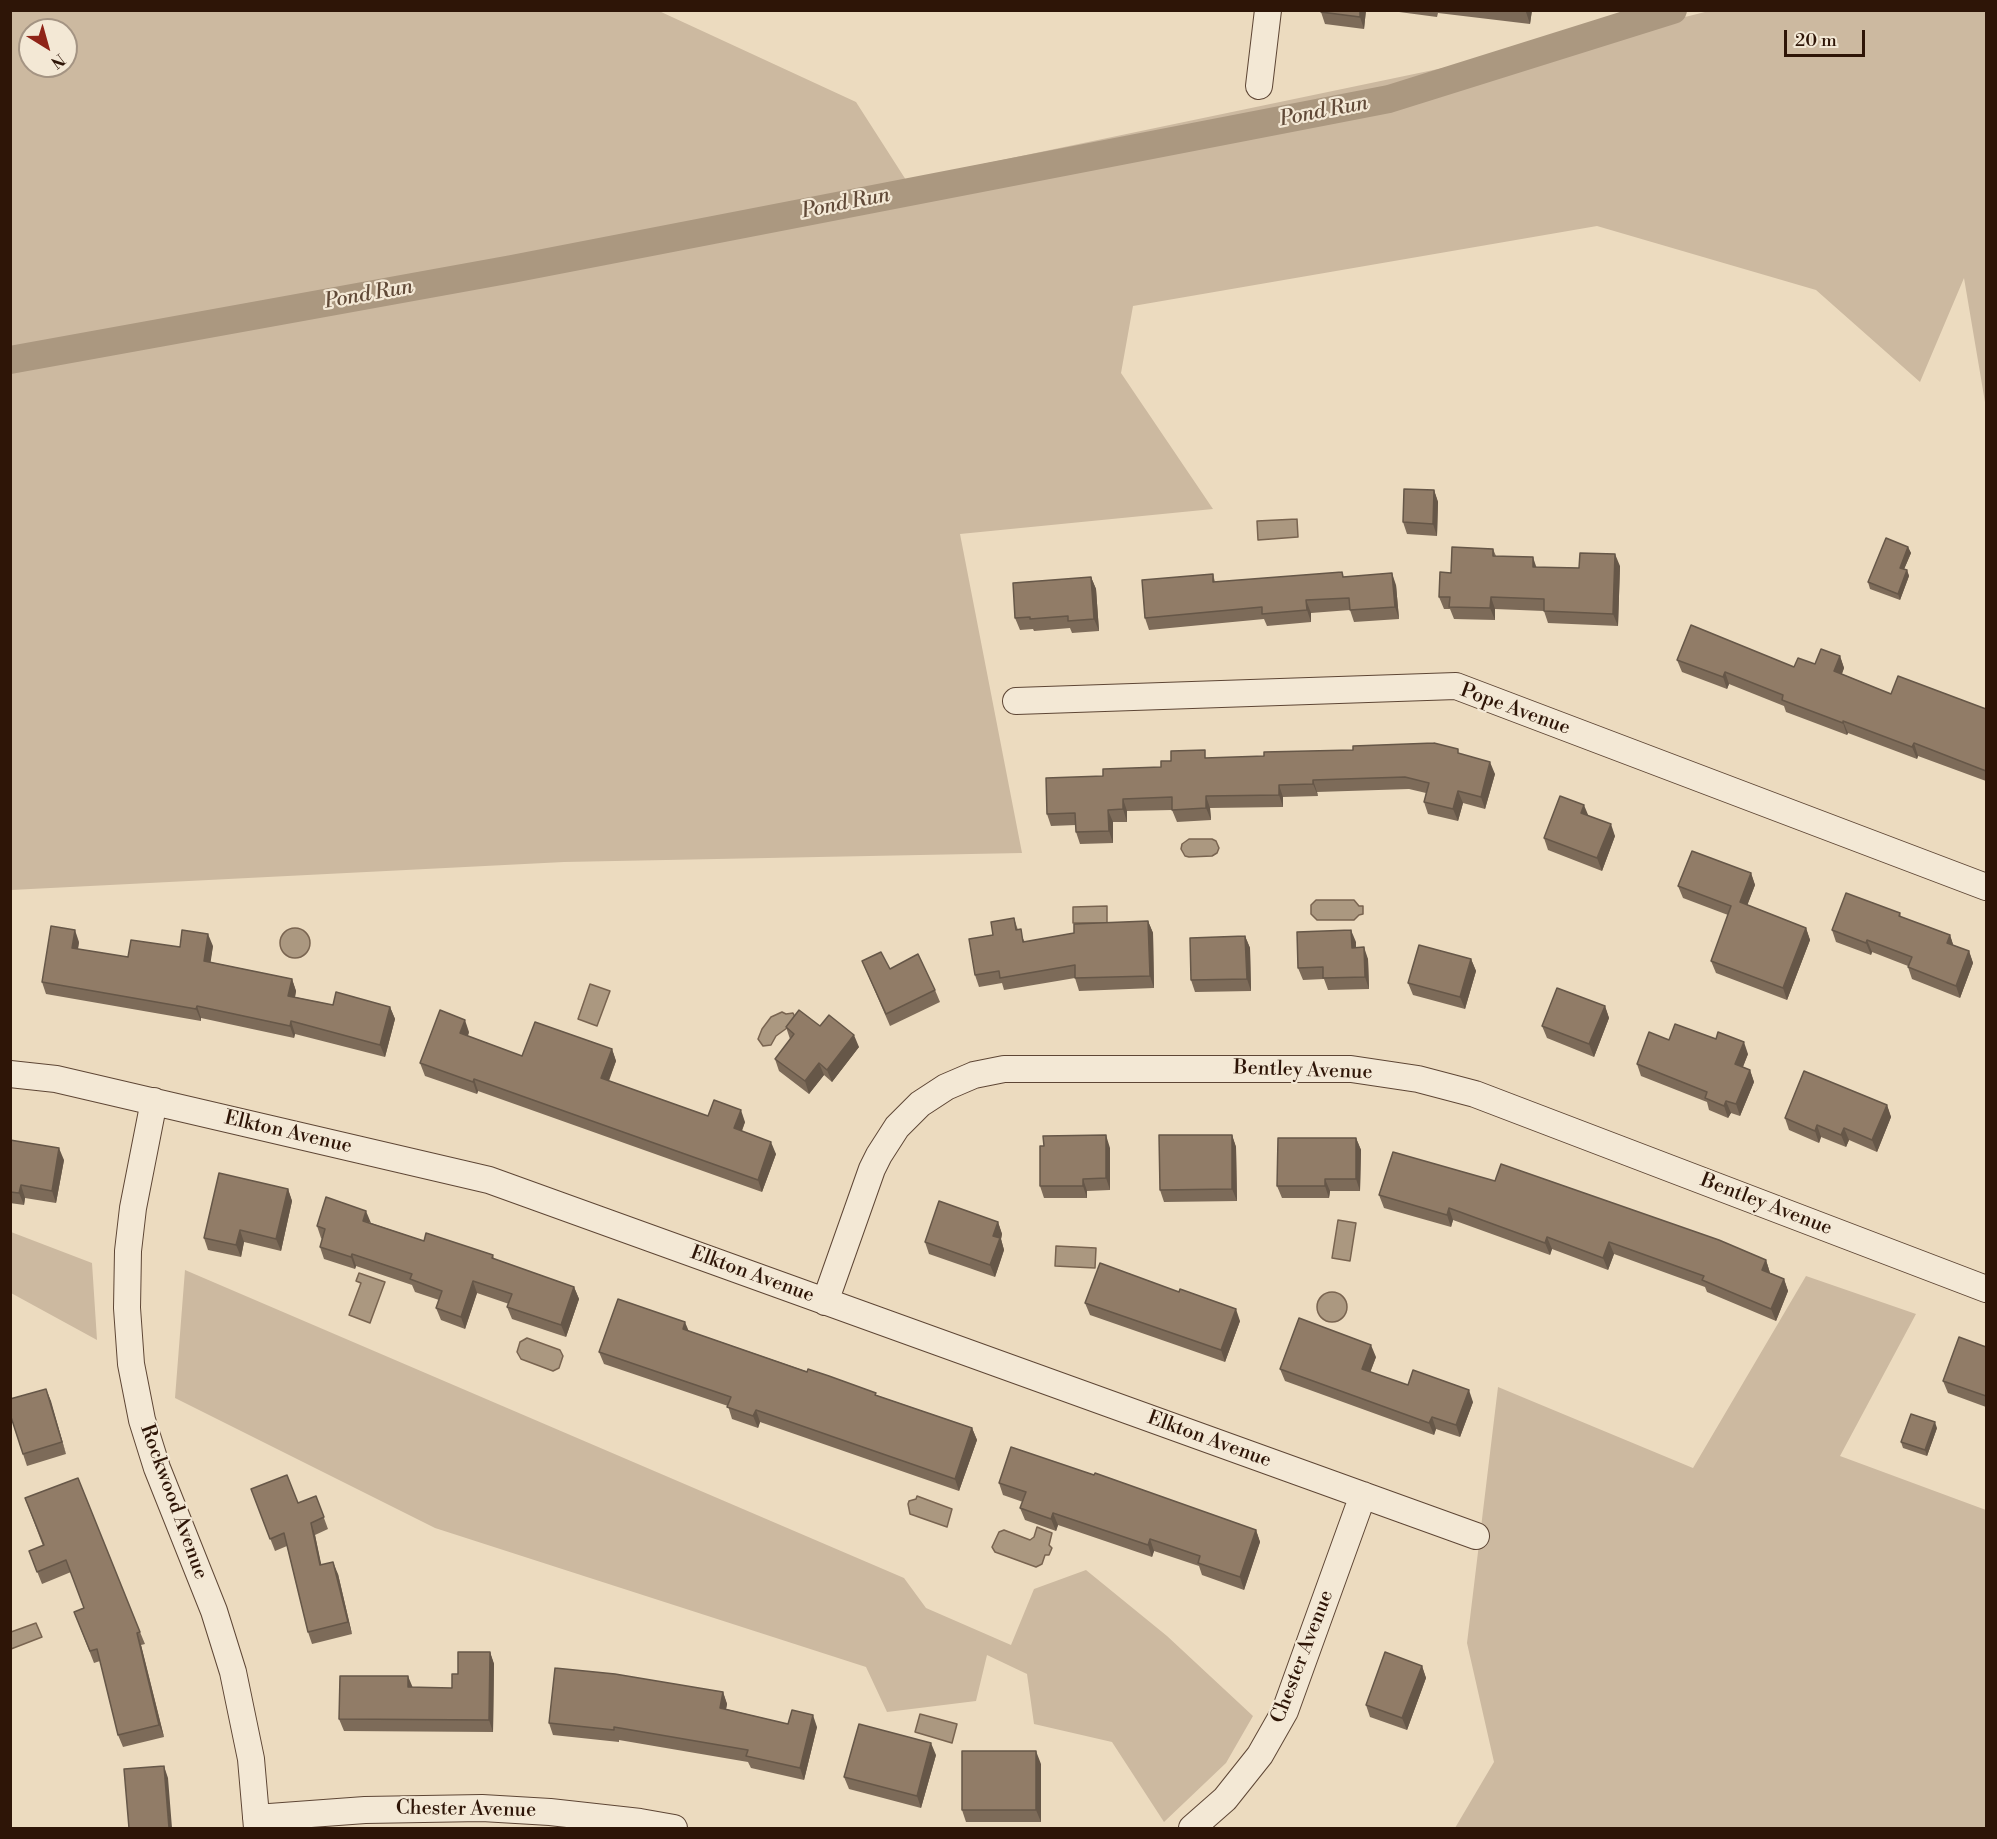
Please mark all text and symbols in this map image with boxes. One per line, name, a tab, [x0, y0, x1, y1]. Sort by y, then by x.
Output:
north arrow	[18, 18, 78, 78]
scale bar	[1787, 18, 1868, 56]
text: 20 m	[1795, 29, 1837, 52]
text: N	[47, 49, 69, 73]
water label: Pond Run	[1278, 91, 1370, 133]
water label: Pond Run	[800, 183, 892, 225]
water label: Pond Run	[323, 275, 415, 315]
street label: Pope Avenue	[1457, 679, 1573, 741]
street label: Bentley Avenue	[1233, 1057, 1373, 1085]
street label: Elkton Avenue	[222, 1107, 354, 1159]
street label: Bentley Avenue	[1697, 1169, 1835, 1241]
street label: Elkton Avenue	[687, 1241, 817, 1309]
street label: Elkton Avenue	[1144, 1406, 1274, 1474]
street label: Rockwood Avenue	[134, 1421, 212, 1583]
street label: Chester Avenue	[1267, 1587, 1339, 1727]
street label: Chester Avenue	[396, 1797, 536, 1823]

